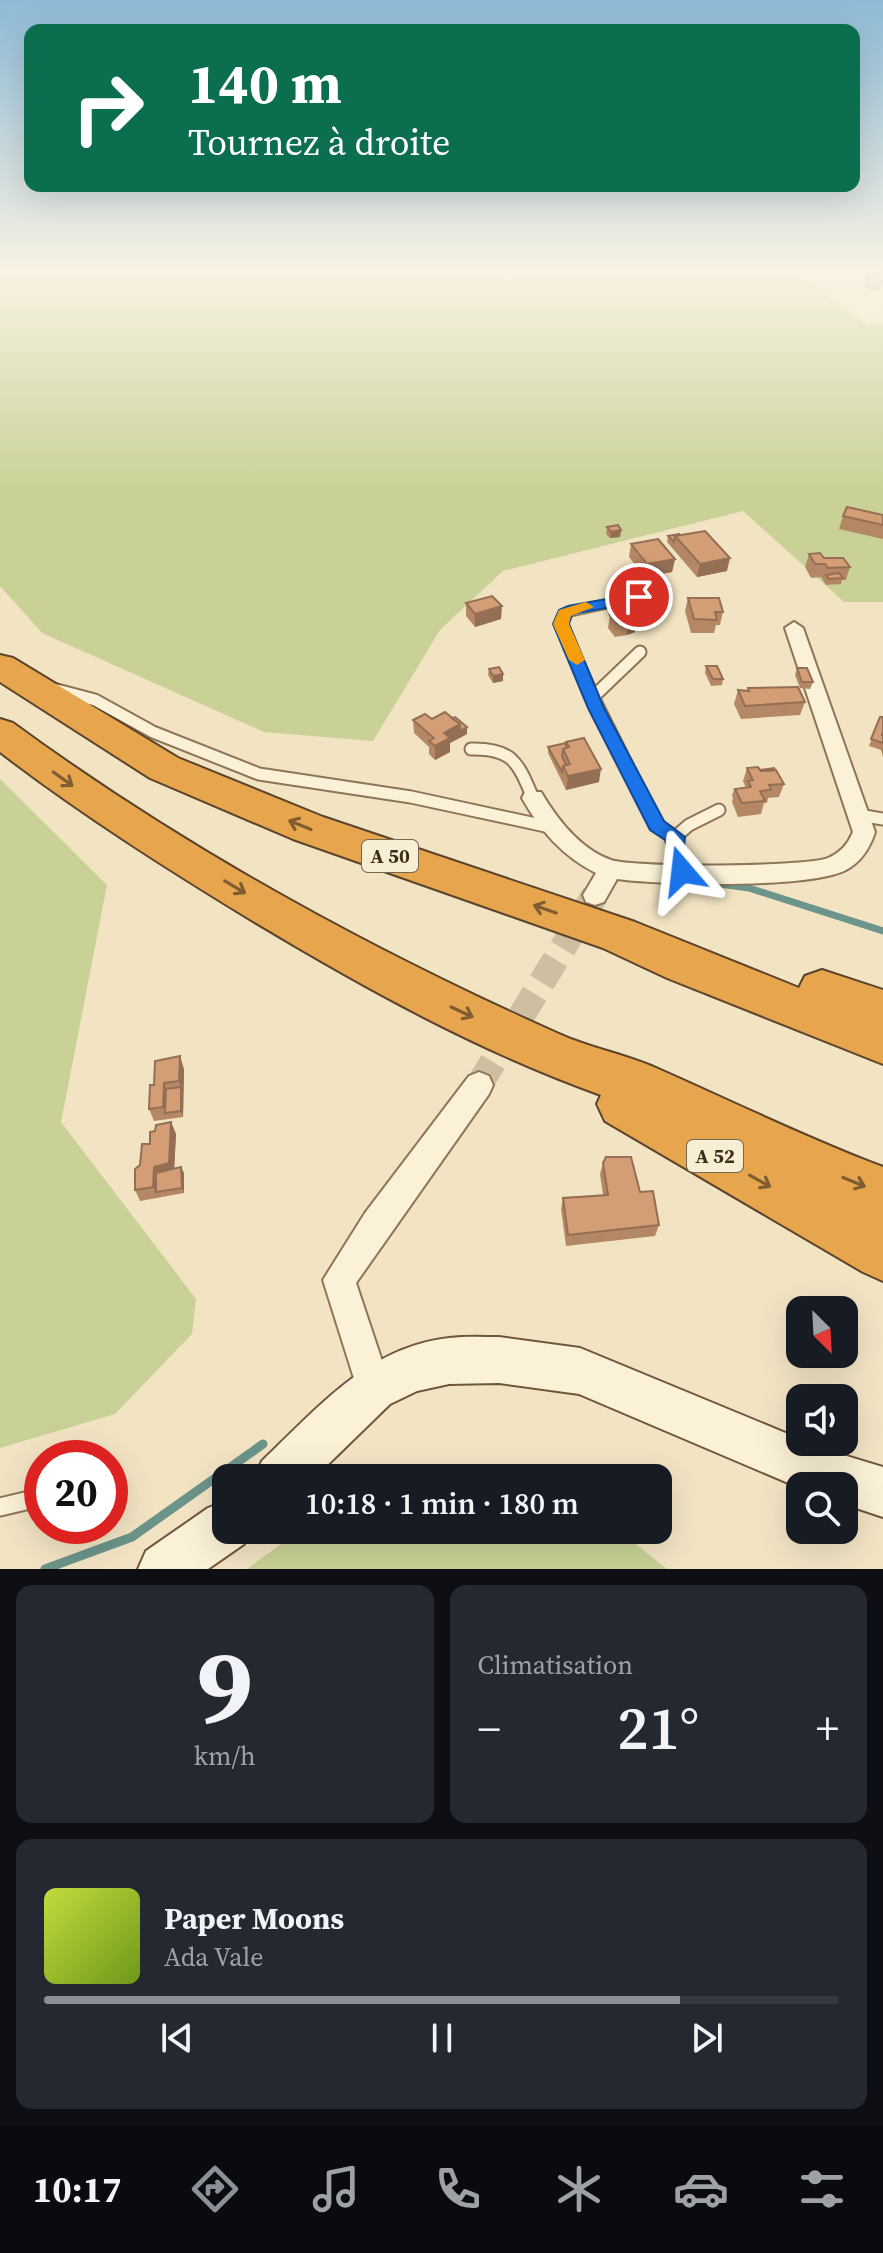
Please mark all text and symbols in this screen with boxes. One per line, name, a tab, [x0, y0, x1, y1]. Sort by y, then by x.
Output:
text: 140 m	[188, 45, 342, 122]
icon: right	[56, 56, 160, 160]
text: Tournez à droite	[188, 118, 450, 167]
pin	[605, 563, 673, 631]
icon: arrive	[617, 575, 661, 619]
one-way arrow	[51, 771, 73, 787]
one-way arrow	[288, 816, 313, 831]
position arrow	[640, 829, 724, 913]
road number: A 50	[362, 840, 418, 872]
one-way arrow	[222, 880, 246, 895]
one-way arrow	[533, 901, 558, 916]
one-way arrow	[450, 1005, 474, 1020]
road number: A 52	[687, 1140, 743, 1172]
one-way arrow	[748, 1174, 772, 1189]
one-way arrow	[841, 1176, 866, 1191]
north arrow	[786, 1296, 858, 1368]
map controls	[786, 1296, 858, 1544]
button: sound	[786, 1384, 858, 1456]
speed limit sign: 20	[24, 1440, 128, 1544]
button: search	[786, 1472, 858, 1544]
text: 10:18 · 1 min · 180 m	[305, 1483, 579, 1524]
text: 9	[197, 1614, 253, 1757]
text: Climatisation	[478, 1647, 633, 1683]
text: 21°	[617, 1687, 699, 1769]
text: −	[478, 1698, 501, 1759]
text: +	[816, 1698, 839, 1759]
text: km/h	[194, 1738, 256, 1774]
text: Paper Moons	[164, 1898, 344, 1939]
text: Ada Vale	[164, 1939, 263, 1975]
icon: previous	[155, 2016, 199, 2060]
icon: pause	[420, 2016, 464, 2060]
icon: next	[685, 2016, 729, 2060]
icon: directions	[187, 2161, 243, 2217]
icon: music	[308, 2161, 364, 2217]
icon: phone	[430, 2161, 486, 2217]
icon: climate	[551, 2161, 607, 2217]
icon: car	[673, 2161, 729, 2217]
icon: filters	[794, 2161, 850, 2217]
text: 10:17	[33, 2165, 122, 2214]

